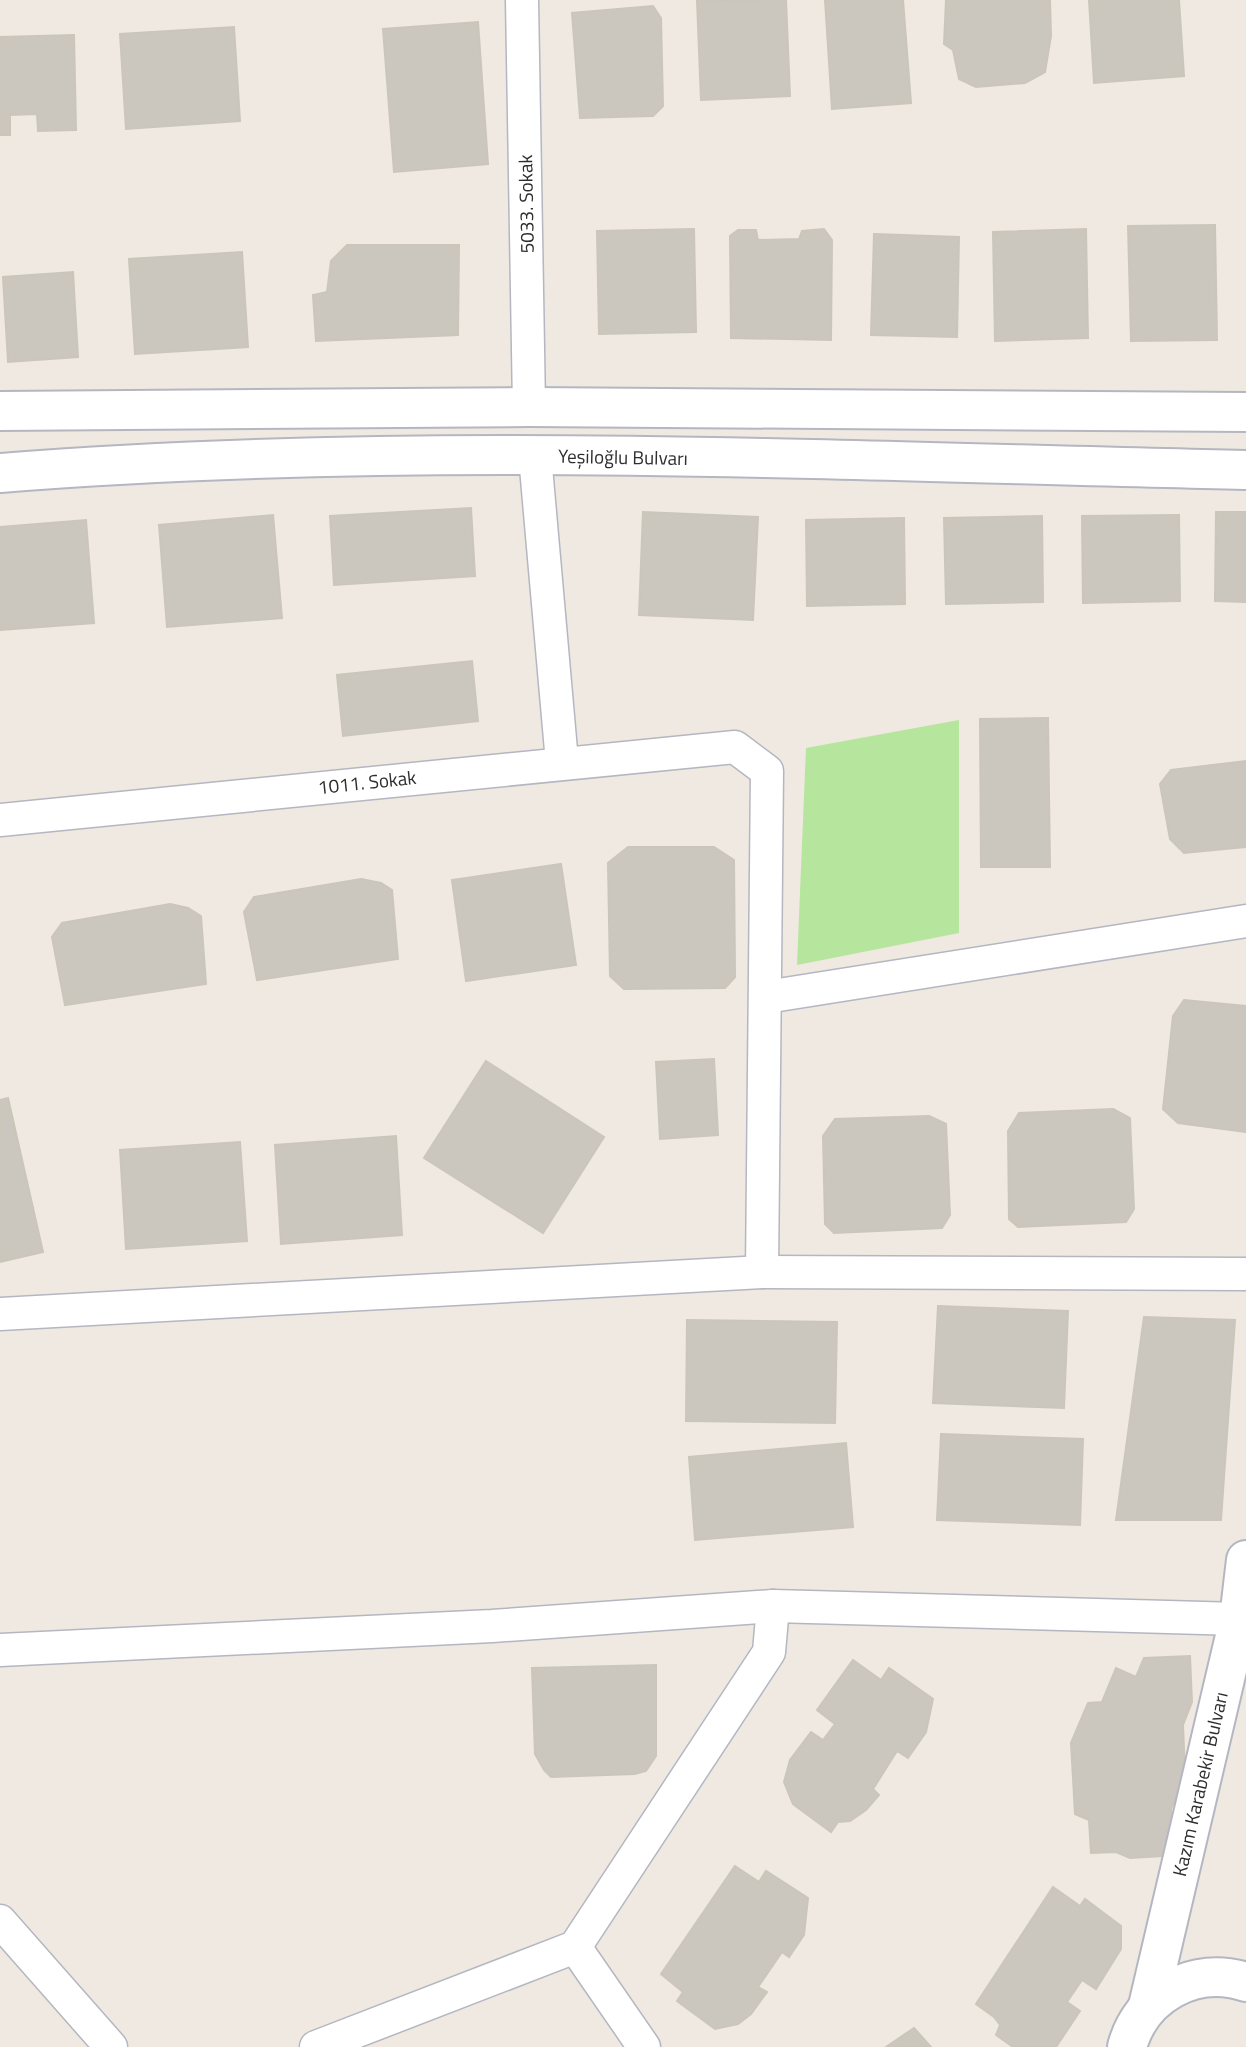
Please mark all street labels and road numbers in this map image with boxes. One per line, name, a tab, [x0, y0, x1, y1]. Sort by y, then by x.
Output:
street label: 5033. Sokak	[510, 154, 541, 254]
street label: Yeşiloğlu Bulvarı	[558, 441, 688, 472]
street label: 1011. Sokak	[316, 762, 418, 801]
street label: Kazım Karabekir Bulvarı	[1164, 1689, 1235, 1879]

